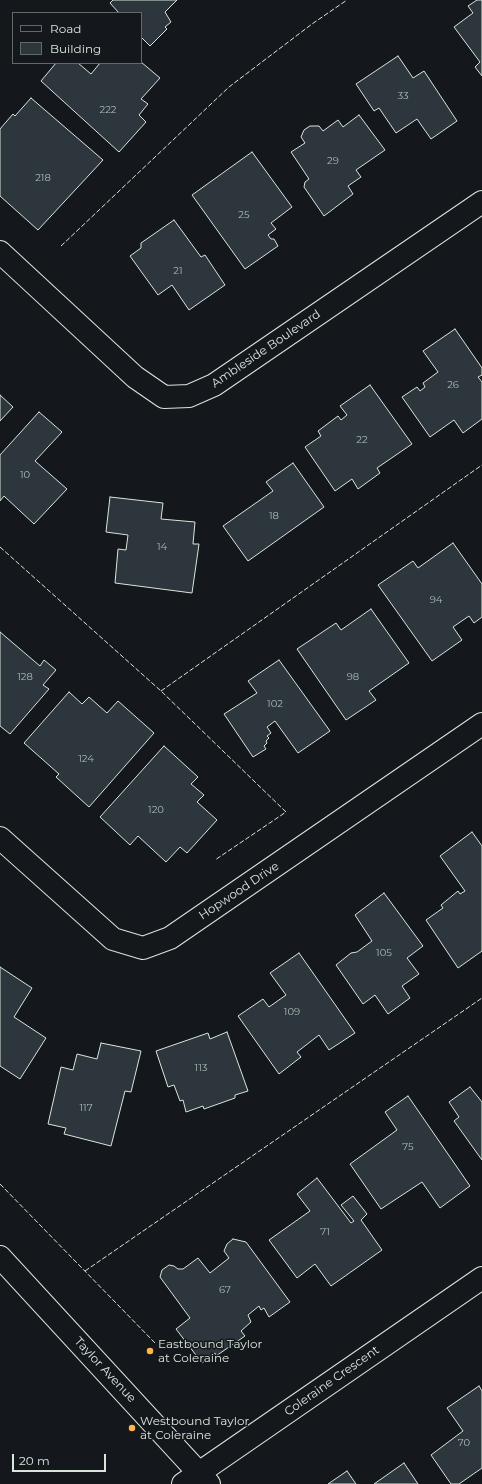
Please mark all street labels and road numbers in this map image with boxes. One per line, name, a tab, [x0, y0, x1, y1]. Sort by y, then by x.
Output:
street label: Ambleside Boulevard	[209, 307, 323, 391]
street label: Hopwood Drive	[196, 859, 282, 923]
street label: Taylor Avenue	[71, 1334, 139, 1406]
street label: Coleraine Crescent	[282, 1343, 382, 1419]

